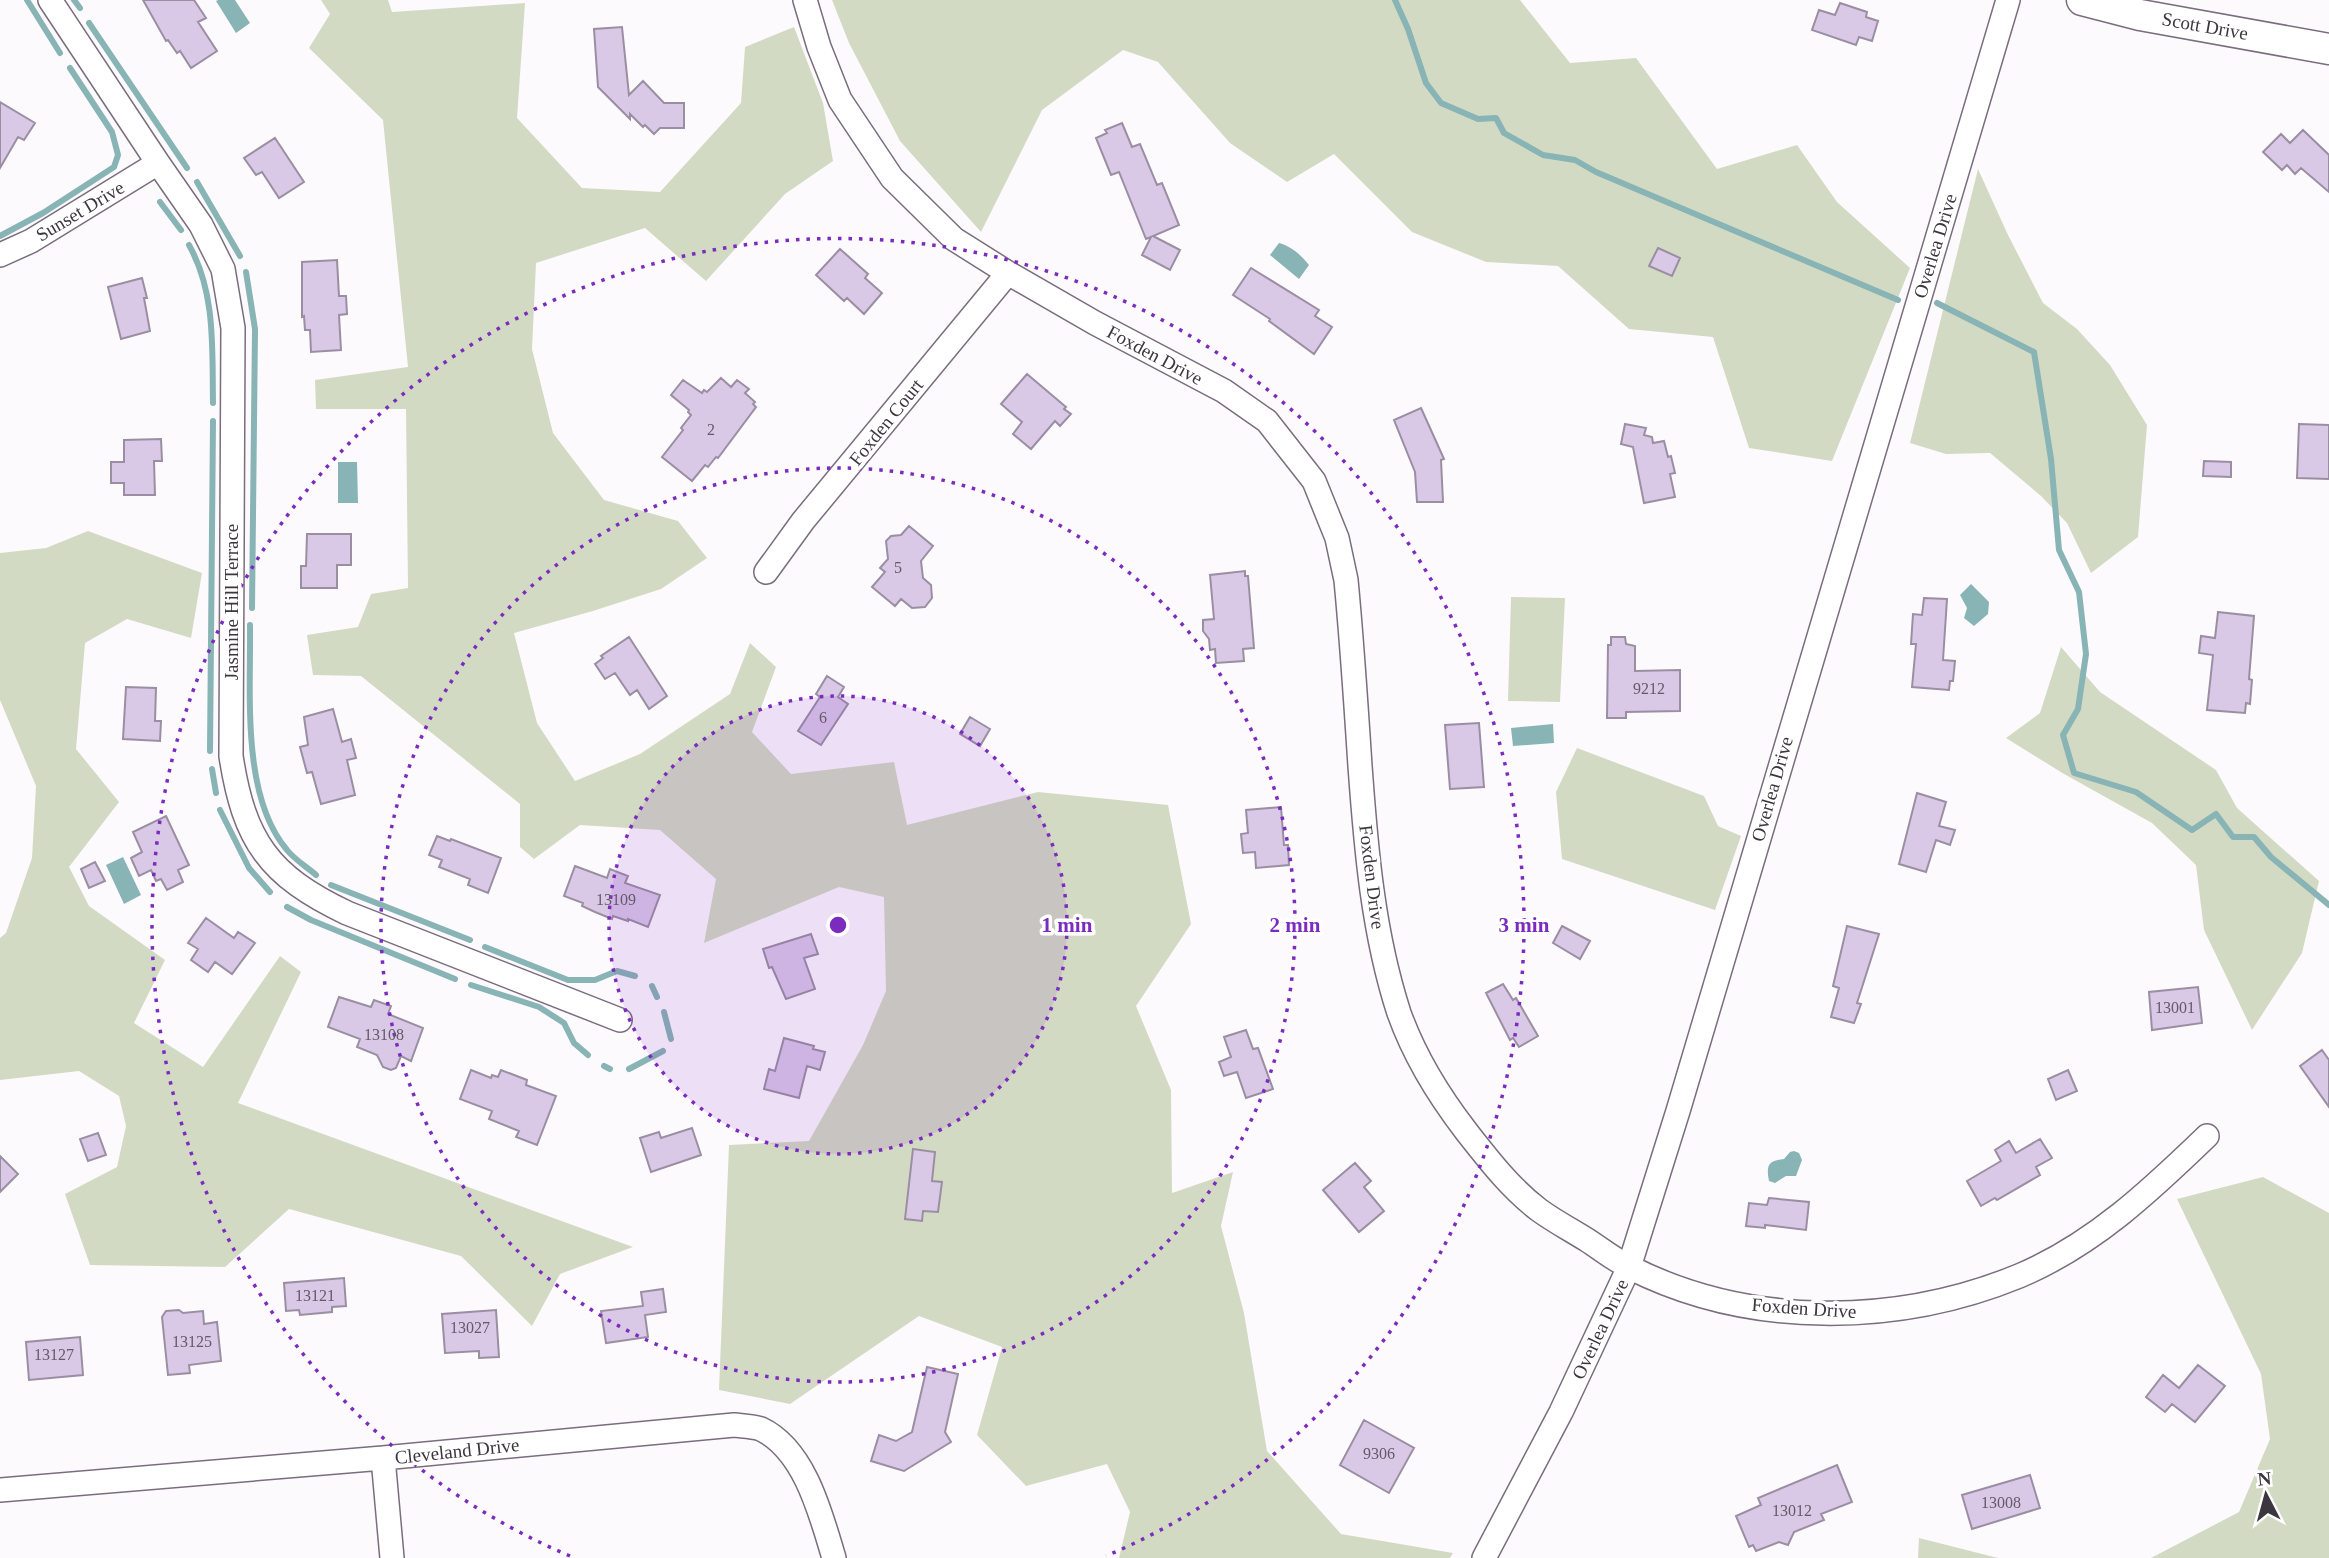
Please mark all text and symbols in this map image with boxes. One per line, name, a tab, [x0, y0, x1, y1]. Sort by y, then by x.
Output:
street label: Scott Drive	[2160, 8, 2250, 44]
street label: Sunset Drive	[32, 177, 128, 245]
street label: Overlea Drive	[1909, 191, 1961, 301]
street label: Foxden Drive	[1104, 321, 1206, 389]
street label: Foxden Court	[845, 374, 928, 469]
house number: 2	[707, 421, 715, 438]
street label: Jasmine Hill Terrace	[221, 524, 242, 680]
house number: 5	[894, 559, 902, 576]
house number: 9212	[1633, 680, 1665, 697]
house number: 6	[819, 709, 827, 726]
street label: Overlea Drive	[1747, 734, 1797, 844]
street label: Foxden Drive	[1355, 824, 1389, 930]
house number: 13109	[596, 891, 636, 908]
centre of rings	[826, 913, 850, 937]
text: 1 min	[1042, 913, 1093, 937]
text: 2 min	[1270, 913, 1321, 937]
text: 3 min	[1499, 913, 1550, 937]
house number: 13001	[2155, 999, 2195, 1016]
house number: 13108	[364, 1026, 404, 1043]
street label: Overlea Drive	[1568, 1276, 1632, 1382]
house number: 13121	[295, 1287, 335, 1304]
street label: Foxden Drive	[1751, 1294, 1857, 1322]
house number: 13027	[450, 1319, 490, 1336]
house number: 13125	[172, 1333, 212, 1350]
house number: 13127	[34, 1346, 74, 1363]
street label: Cleveland Drive	[394, 1434, 520, 1468]
house number: 9306	[1363, 1445, 1395, 1462]
north arrow	[2231, 1460, 2301, 1530]
text: N	[2256, 1467, 2272, 1490]
house number: 13008	[1981, 1494, 2021, 1511]
house number: 13012	[1772, 1502, 1812, 1519]

